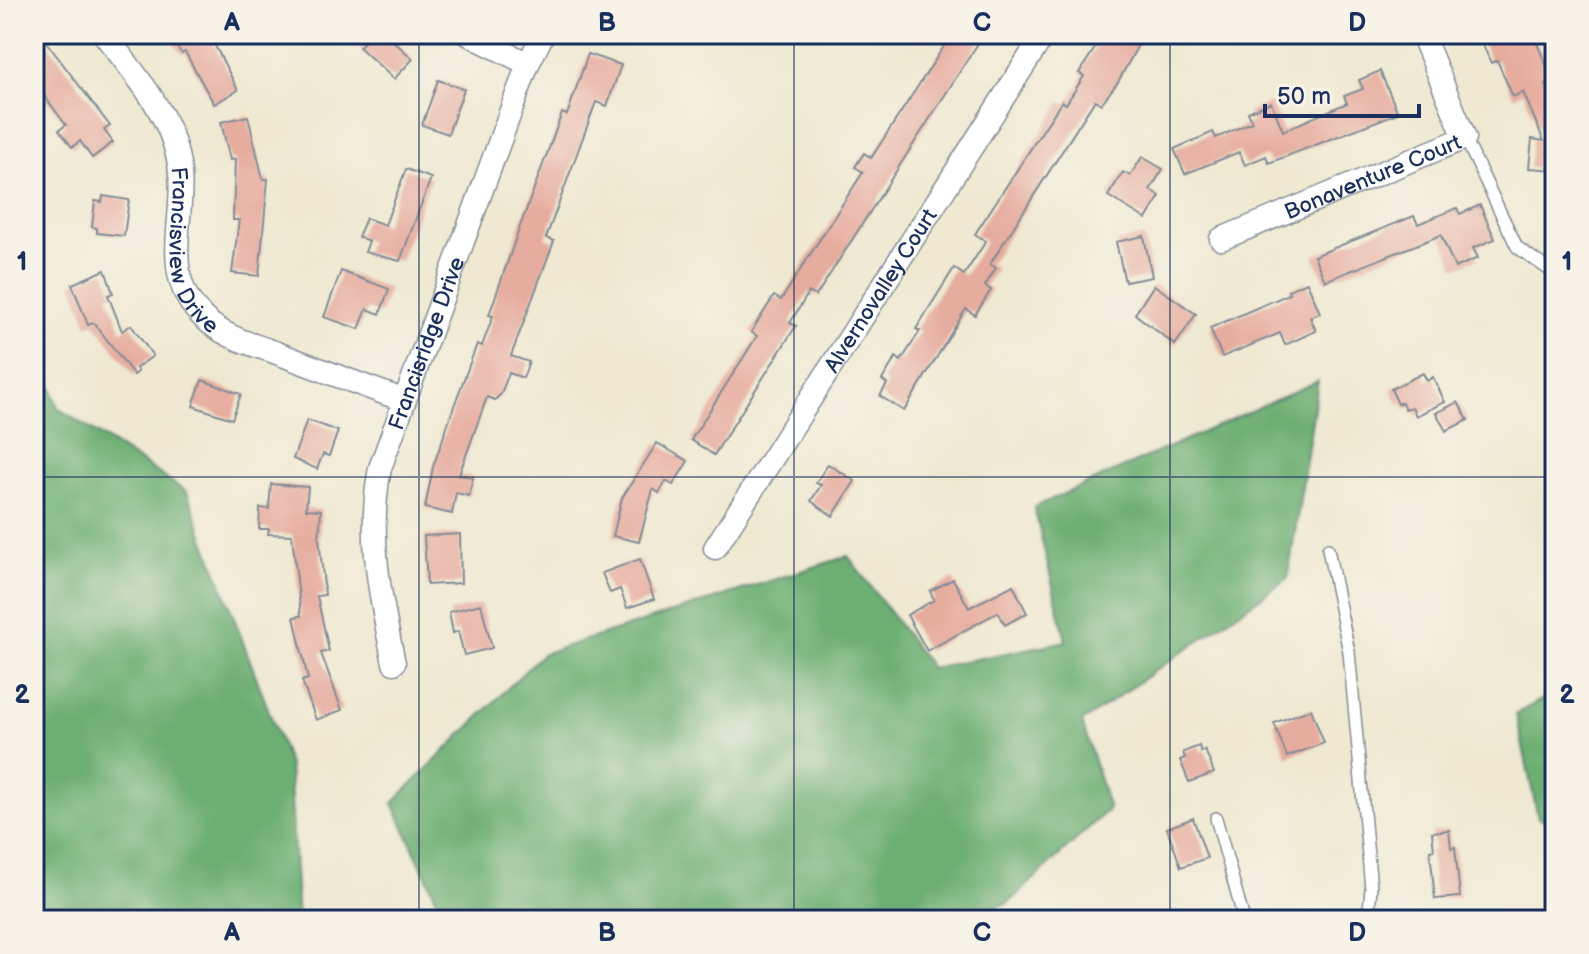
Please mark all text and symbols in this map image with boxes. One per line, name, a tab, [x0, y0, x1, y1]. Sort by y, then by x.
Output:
text: A	[223, 8, 240, 39]
text: B	[598, 8, 616, 39]
text: C	[973, 8, 991, 39]
text: D	[1348, 8, 1366, 39]
scale bar	[1265, 68, 1419, 118]
text: 50 m	[1277, 82, 1331, 111]
street label: Bonaventure Court	[1281, 129, 1466, 226]
street label: Francisview Drive	[162, 166, 224, 340]
street label: Alvernovalley Court	[819, 204, 944, 378]
text: 1	[17, 247, 27, 278]
text: 1	[1562, 247, 1572, 278]
street label: Francisridge Drive	[383, 253, 471, 434]
text: 2	[14, 680, 30, 711]
text: 2	[1559, 680, 1575, 711]
text: A	[223, 918, 240, 949]
text: B	[598, 918, 616, 949]
text: C	[973, 918, 991, 949]
text: D	[1348, 918, 1366, 949]

